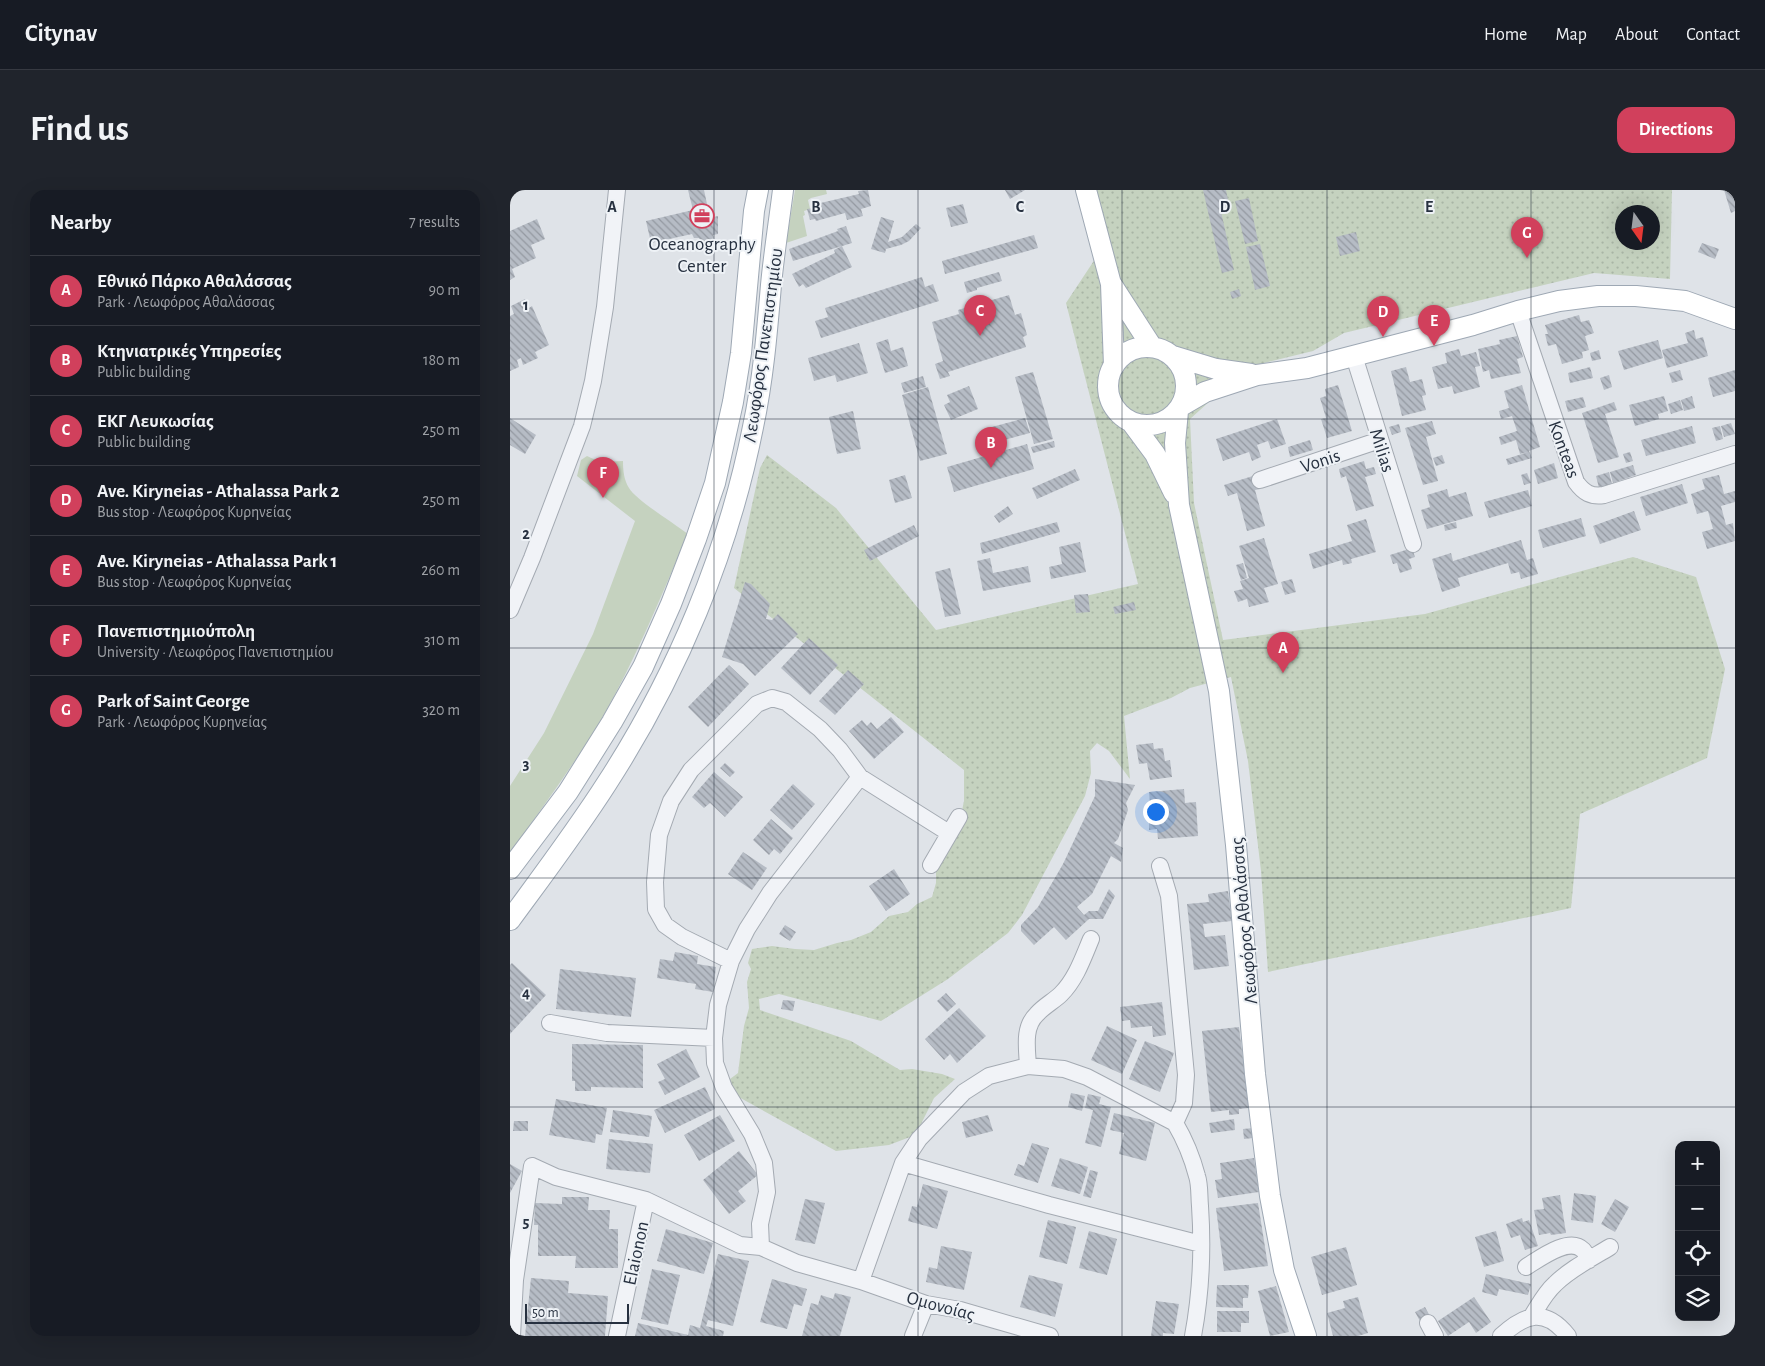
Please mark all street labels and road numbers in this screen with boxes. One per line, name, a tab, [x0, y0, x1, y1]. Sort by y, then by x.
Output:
street label: Λεωφόρος Πανεπιστημίου	[740, 247, 787, 444]
street label: Konteas	[1545, 418, 1583, 481]
street label: Milias	[1366, 426, 1398, 475]
street label: Vonis	[1298, 446, 1343, 477]
street label: Λεωφόρος Αθαλάσσας	[1228, 837, 1261, 1005]
street label: Elaionon	[620, 1219, 653, 1287]
street label: Ομονοίας	[904, 1288, 977, 1325]

